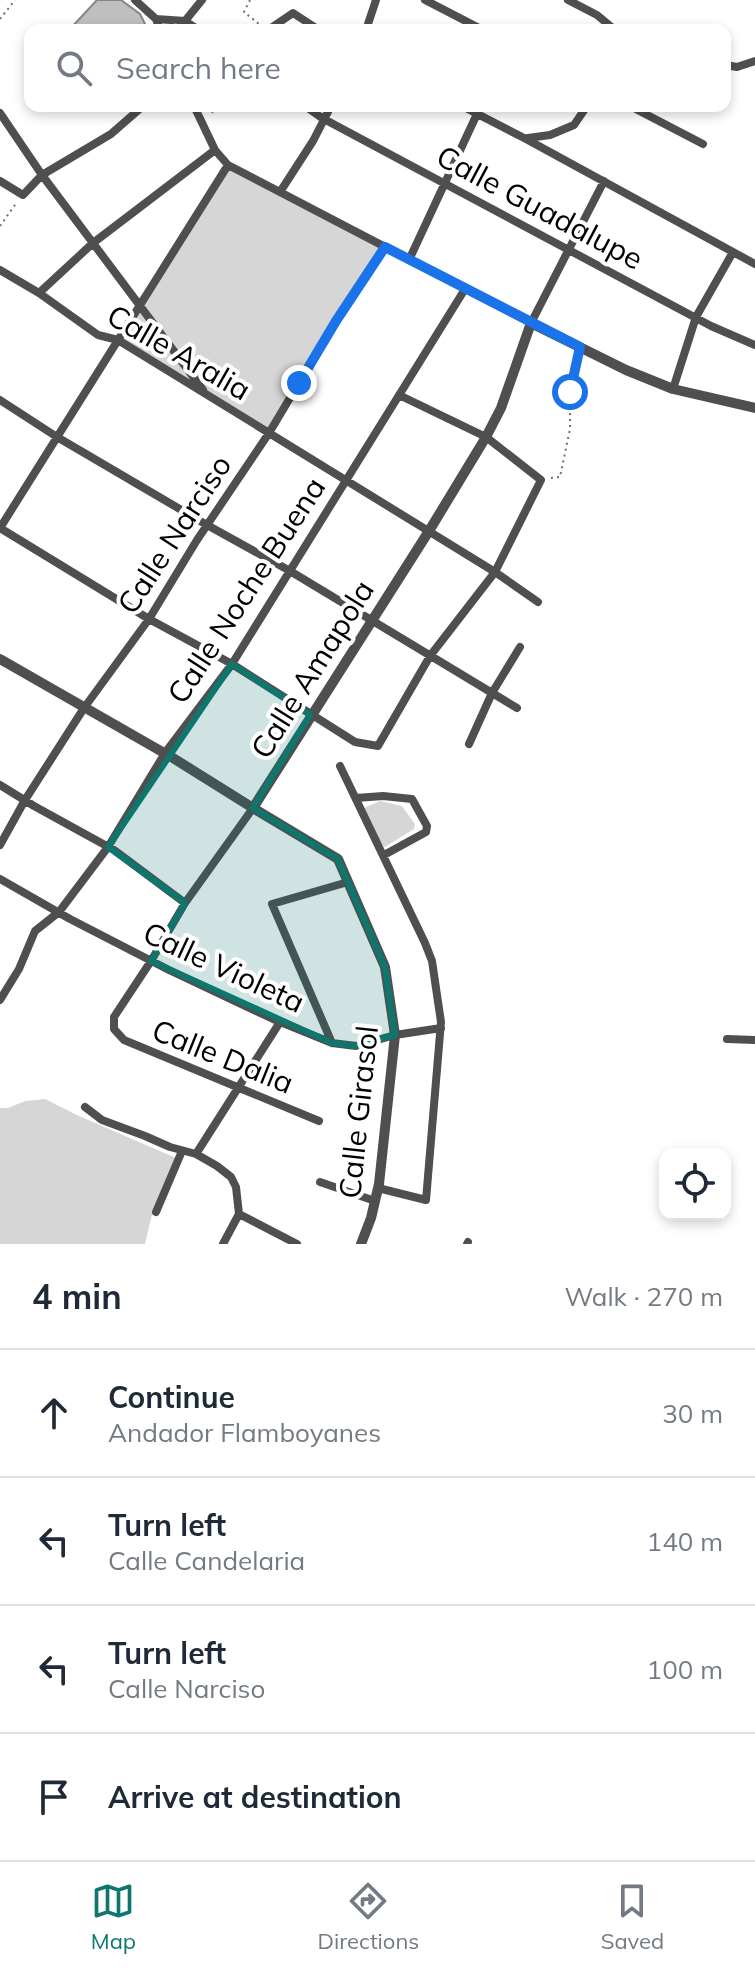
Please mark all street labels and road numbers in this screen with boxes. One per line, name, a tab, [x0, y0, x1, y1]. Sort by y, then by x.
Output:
street label: Calle Guadalupe	[430, 137, 650, 277]
street label: Calle Aralia	[100, 296, 258, 408]
street label: Calle Narciso	[109, 448, 239, 620]
street label: Calle Noche Buena	[159, 470, 333, 710]
street label: Calle Amapola	[242, 573, 382, 765]
street label: Calle Violeta	[137, 913, 311, 1021]
street label: Calle Dalia	[147, 1010, 299, 1102]
street label: Calle Girasol	[330, 1024, 386, 1200]

